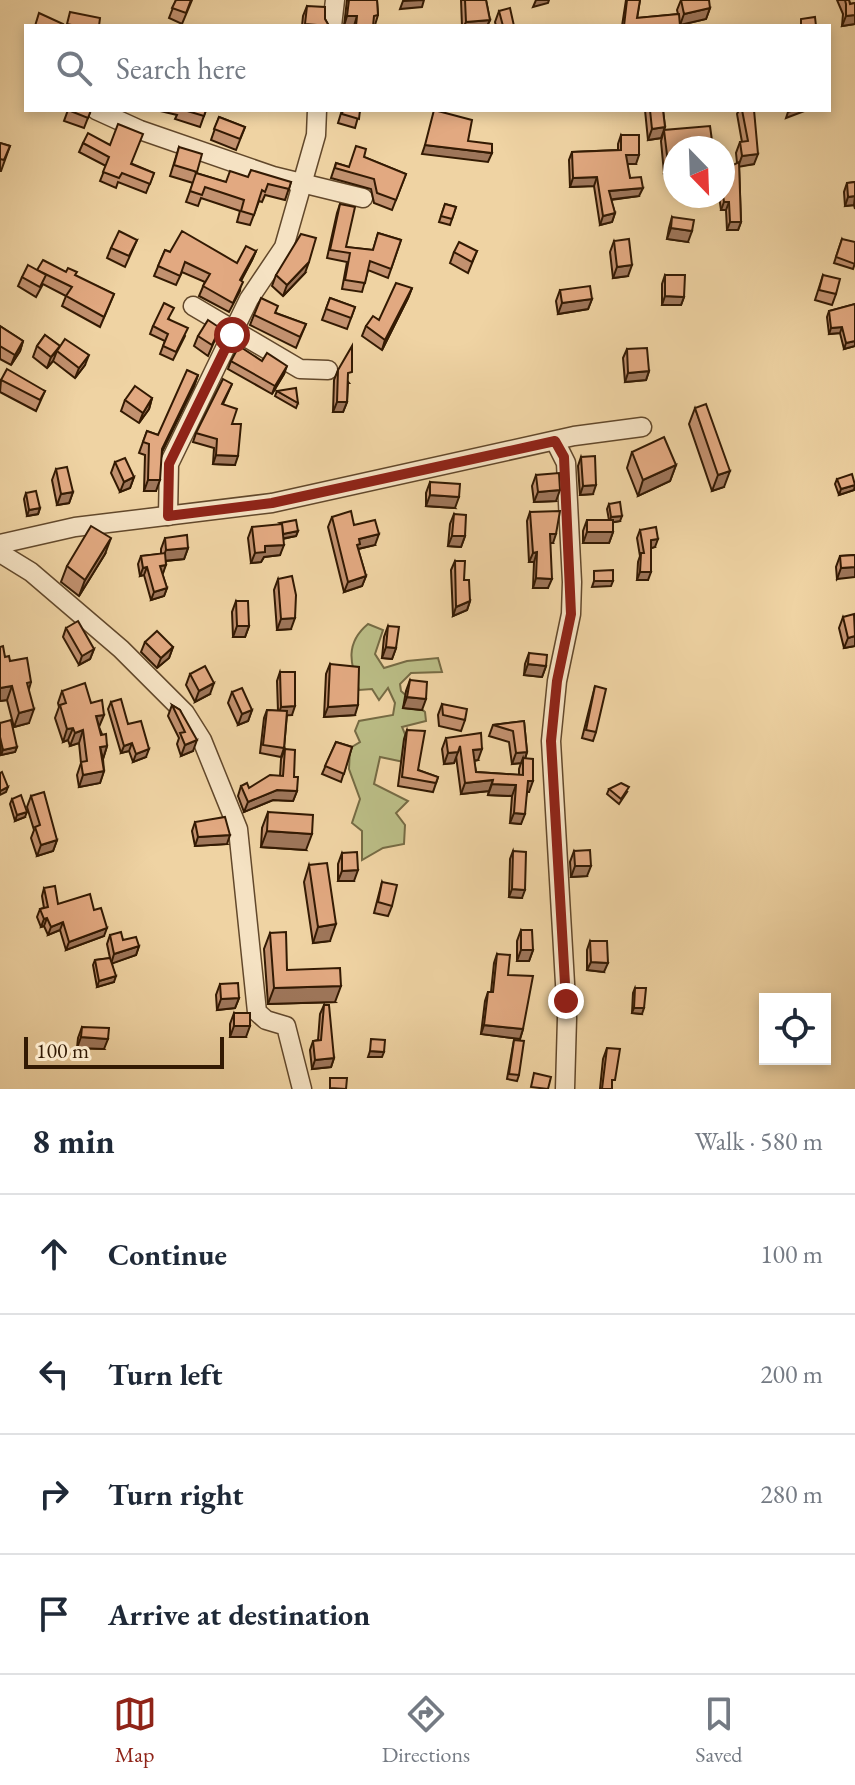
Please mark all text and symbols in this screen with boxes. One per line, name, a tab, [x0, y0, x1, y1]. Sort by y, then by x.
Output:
search box	[24, 24, 831, 112]
icon: search	[52, 46, 96, 90]
text: Search here	[116, 49, 246, 88]
north arrow	[663, 136, 735, 208]
route start	[214, 317, 250, 353]
route end	[548, 983, 584, 1019]
map controls	[759, 993, 831, 1065]
button: locate	[759, 993, 831, 1065]
scale bar	[24, 1033, 224, 1069]
text: 100 m	[36, 1036, 89, 1065]
text: 8 min	[32, 1119, 115, 1163]
text: Walk · 580 m	[695, 1124, 823, 1158]
icon: ahead	[32, 1232, 76, 1276]
text: Continue	[108, 1235, 227, 1274]
text: 100 m	[760, 1237, 823, 1271]
icon: left	[32, 1352, 76, 1396]
text: Turn left	[108, 1355, 222, 1394]
text: 200 m	[760, 1357, 823, 1391]
icon: right	[32, 1472, 76, 1516]
text: Turn right	[108, 1475, 244, 1514]
text: 280 m	[760, 1477, 823, 1511]
icon: arrive	[32, 1592, 76, 1636]
text: Arrive at destination	[108, 1595, 370, 1634]
tab: Map	[113, 1692, 157, 1769]
tab: Directions	[382, 1692, 470, 1769]
tab: Saved	[695, 1692, 742, 1769]

